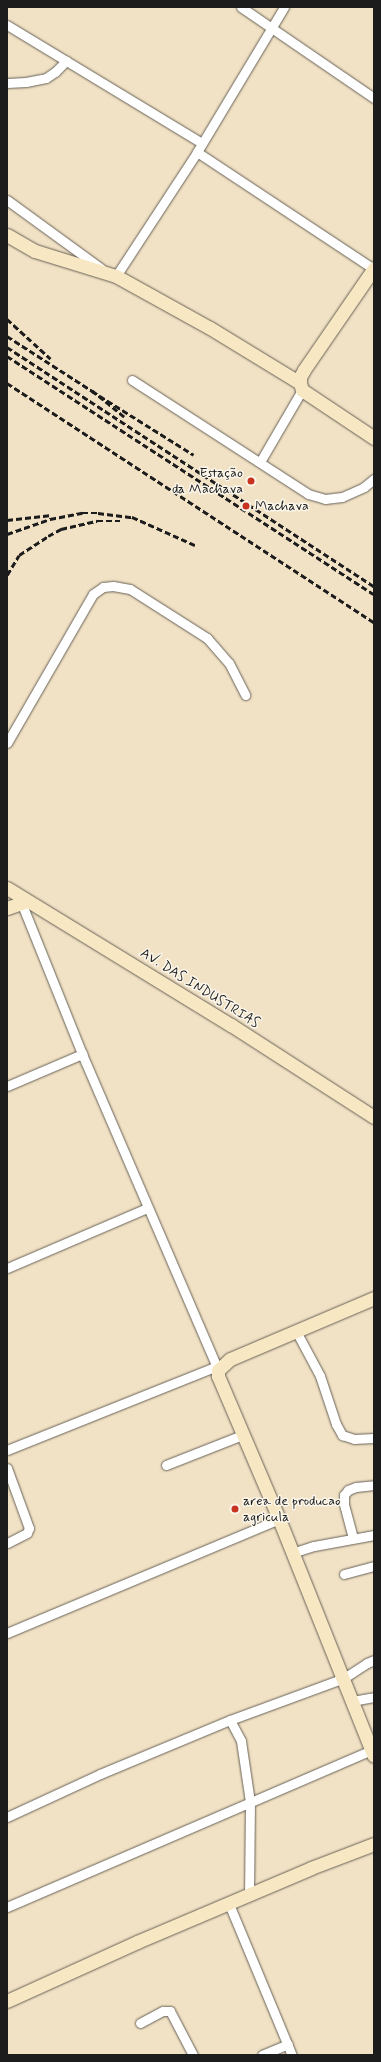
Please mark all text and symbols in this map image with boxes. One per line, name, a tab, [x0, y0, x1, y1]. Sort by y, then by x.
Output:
place label: Estação da Machava	[172, 465, 243, 498]
marker: Estação da Machava	[246, 476, 256, 486]
place label: Machava	[255, 498, 309, 514]
marker: Machava	[240, 500, 252, 512]
street label: AV. DAS INDUSTRIAS	[139, 945, 261, 1031]
place label: area de producao agricula	[243, 1493, 340, 1526]
marker: area de producao agricula	[230, 1504, 240, 1514]

